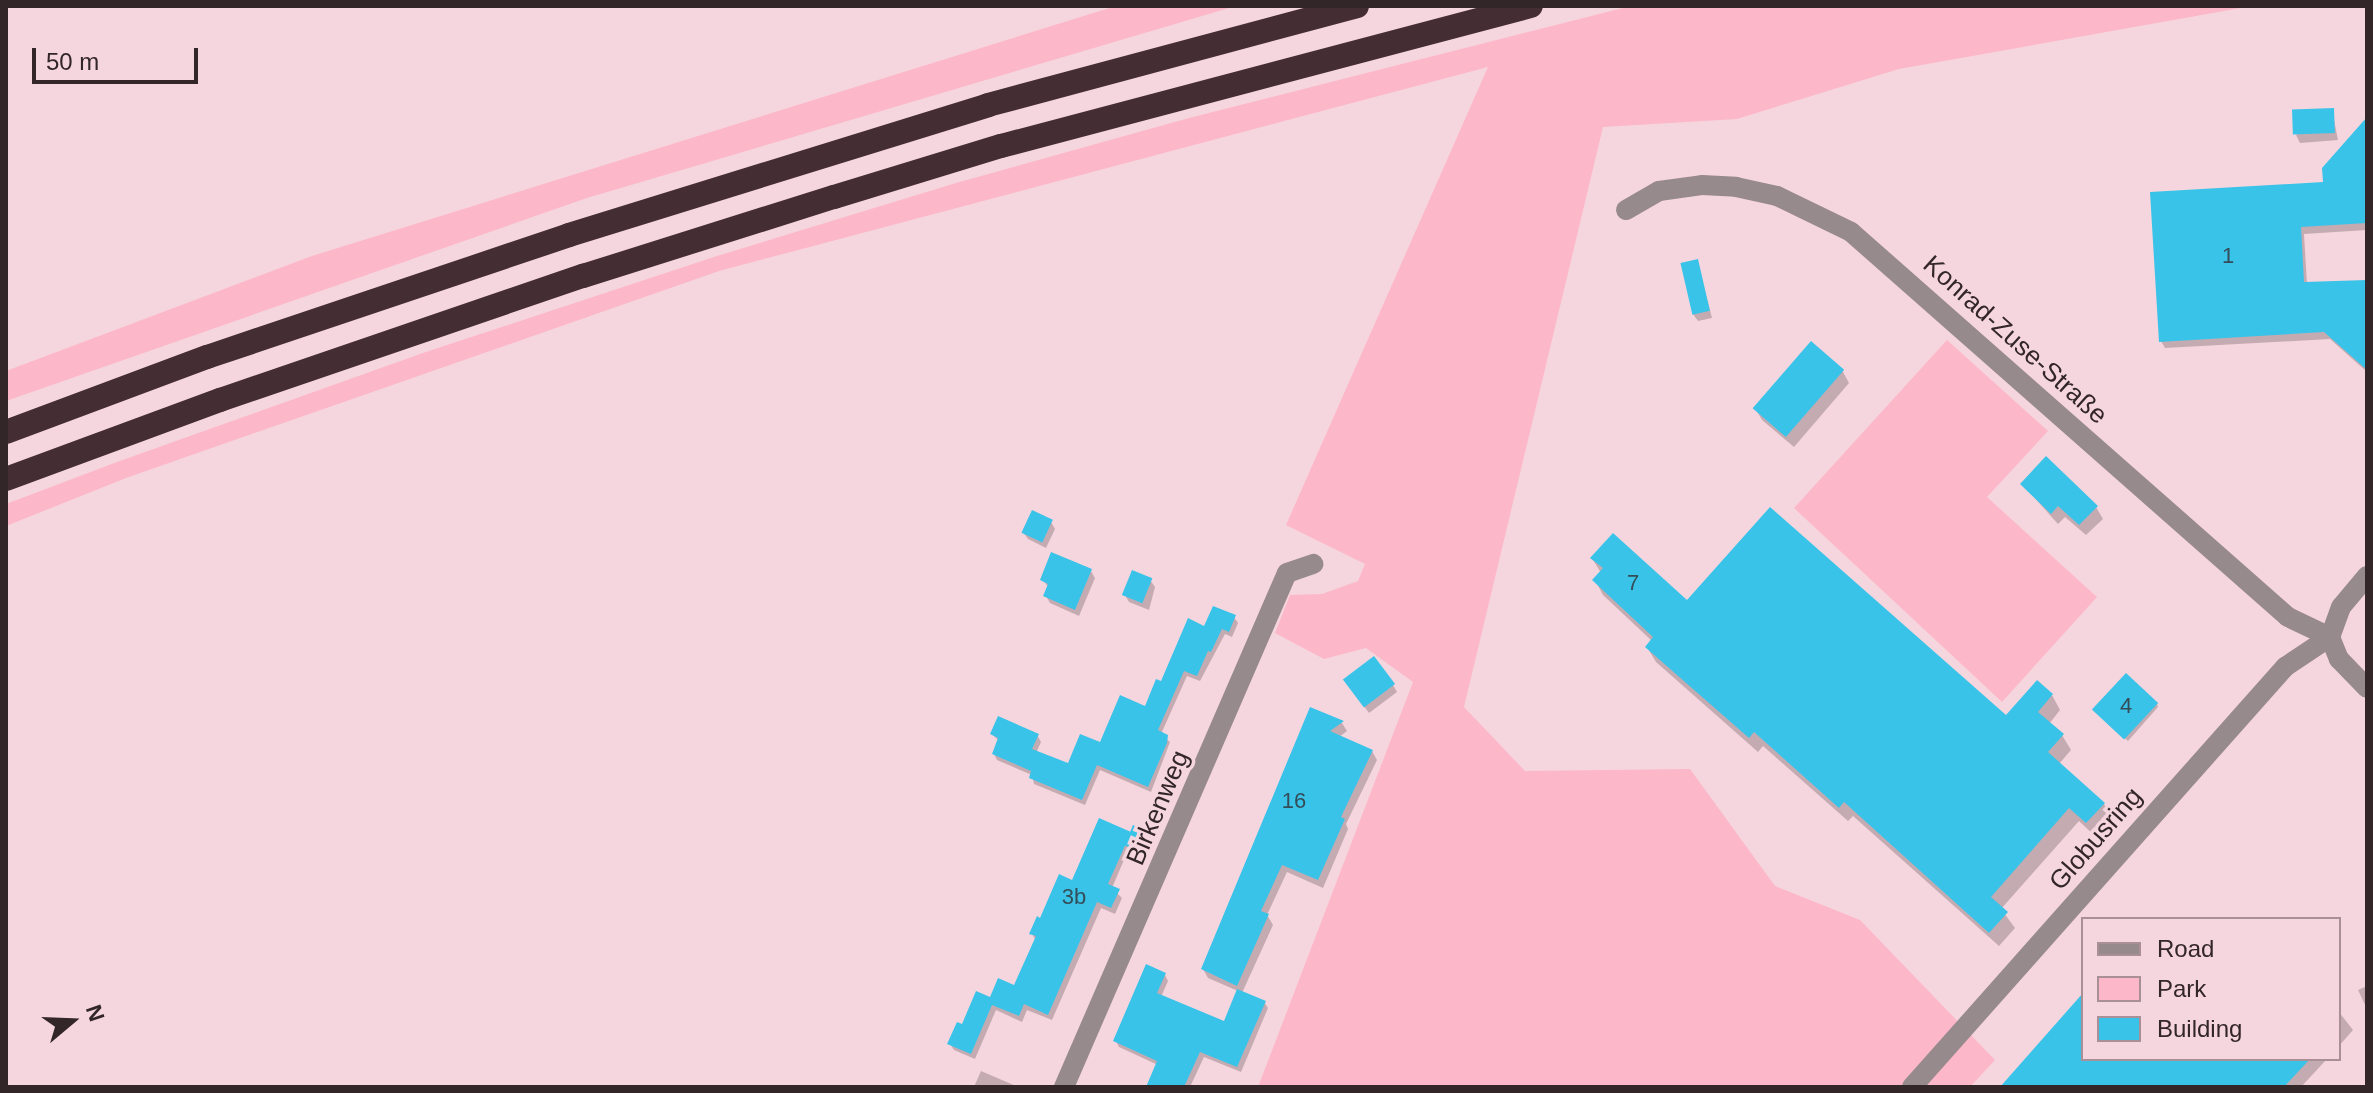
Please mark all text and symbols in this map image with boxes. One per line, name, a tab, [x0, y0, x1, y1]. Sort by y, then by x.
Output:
scale bar	[36, 32, 202, 82]
text: 50 m	[46, 48, 99, 75]
house number: 1	[2222, 243, 2234, 269]
street label: Konrad-Zuse-Straße	[1917, 249, 2113, 431]
house number: 7	[1627, 570, 1639, 596]
house number: 4	[2120, 693, 2132, 719]
street label: Birkenweg	[1120, 746, 1196, 870]
street label: Globusring	[2043, 781, 2149, 897]
house number: 16	[1282, 788, 1306, 814]
house number: 3b	[1062, 884, 1086, 910]
legend	[2081, 917, 2341, 1061]
text: Road	[2157, 935, 2214, 962]
text: Park	[2157, 975, 2206, 1002]
north arrow	[32, 981, 112, 1061]
text: N	[81, 1001, 110, 1025]
text: Building	[2157, 1015, 2242, 1042]

